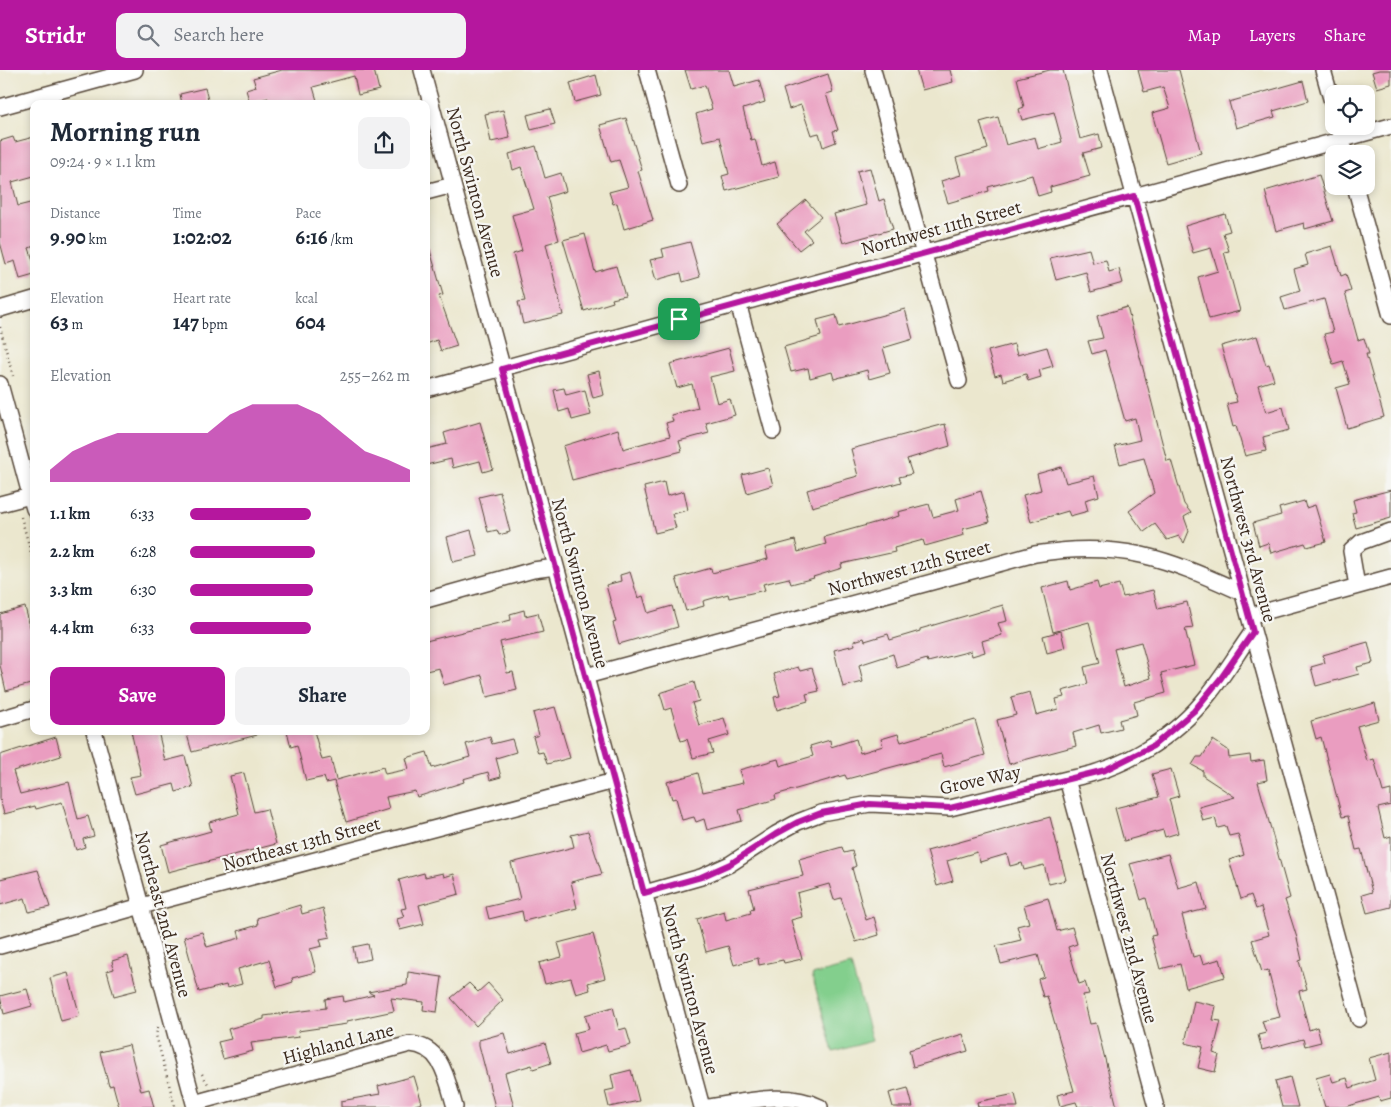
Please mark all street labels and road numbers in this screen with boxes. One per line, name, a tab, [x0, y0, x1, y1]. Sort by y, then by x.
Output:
street label: North Swinton Avenue	[440, 104, 510, 280]
street label: Northwest 11th Street	[858, 194, 1024, 262]
street label: Northwest 3rd Avenue	[1213, 453, 1283, 625]
street label: North Swinton Avenue	[545, 495, 615, 671]
street label: Northwest 12th Street	[825, 534, 994, 602]
street label: Grove Way	[937, 759, 1024, 801]
street label: Northeast 13th Street	[219, 810, 383, 878]
street label: Northeast 2nd Avenue	[128, 828, 198, 1000]
street label: Northwest 2nd Avenue	[1094, 850, 1164, 1026]
street label: North Swinton Avenue	[655, 901, 725, 1077]
street label: Highland Lane	[280, 1017, 397, 1071]

